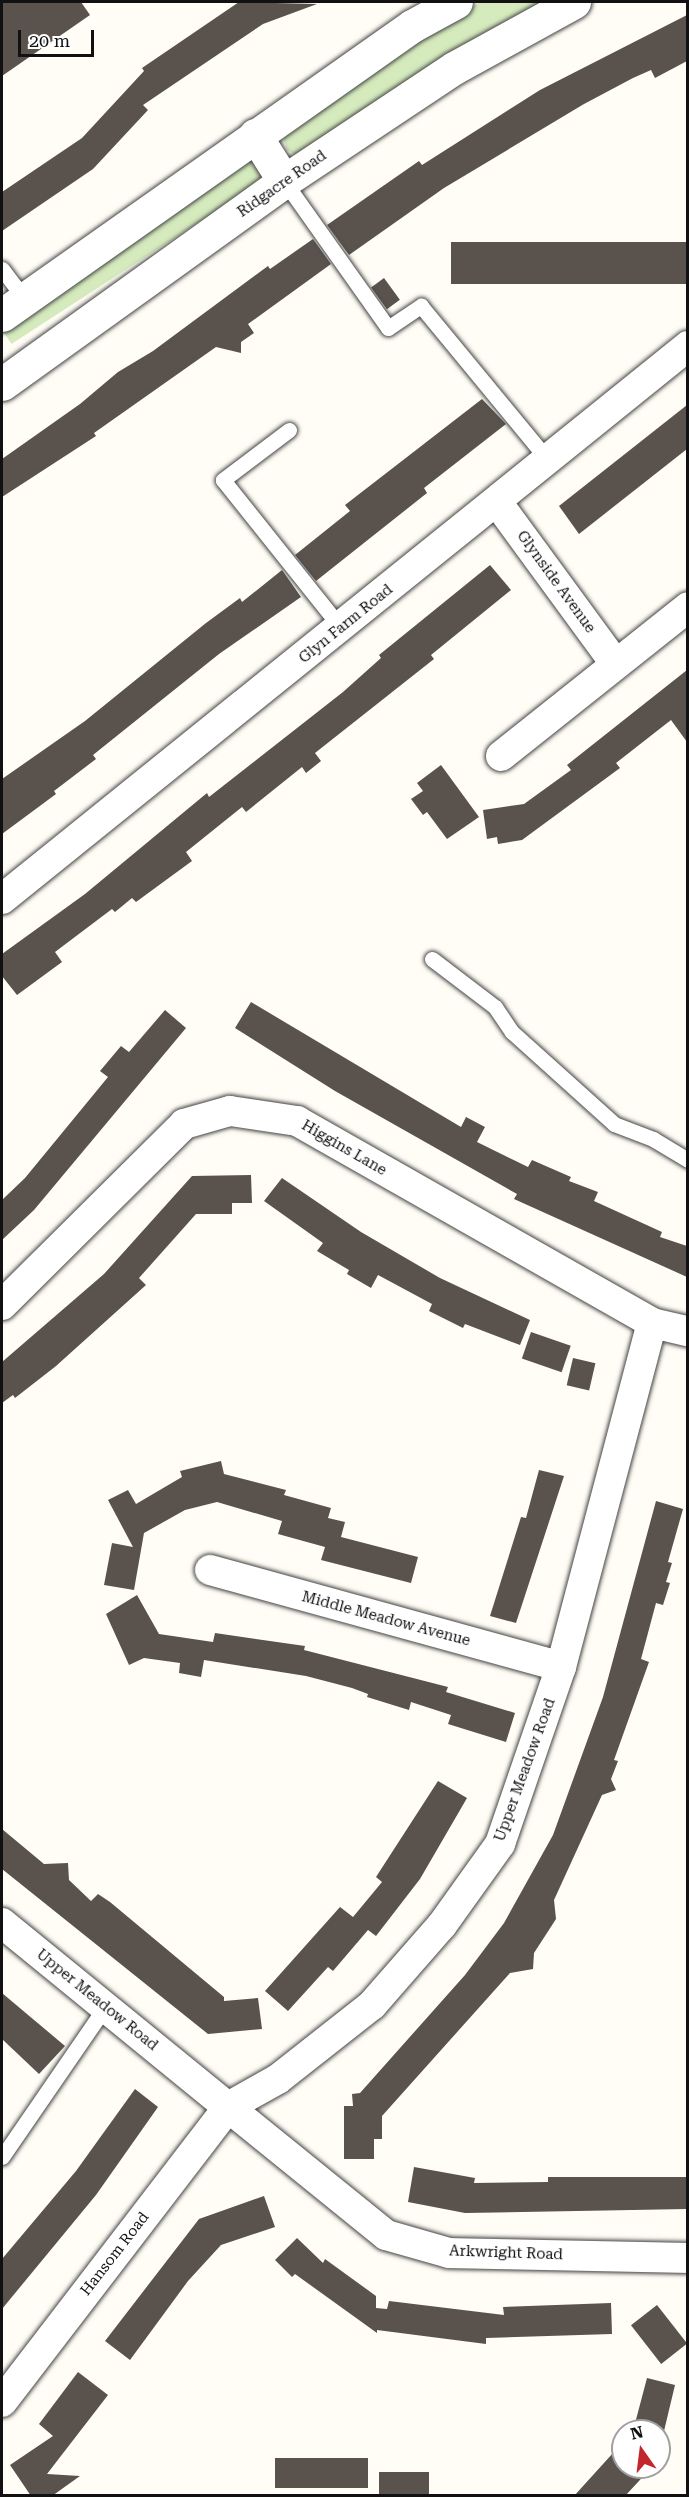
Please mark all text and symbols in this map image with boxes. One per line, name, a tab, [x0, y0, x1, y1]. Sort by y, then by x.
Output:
scale bar	[21, 18, 98, 56]
text: 20 m	[29, 30, 70, 51]
street label: Ridgacre Road	[234, 147, 330, 221]
street label: Glynside Avenue	[513, 527, 599, 637]
street label: Glyn Farm Road	[295, 581, 397, 667]
street label: Higgins Lane	[298, 1116, 390, 1180]
street label: Middle Meadow Avenue	[300, 1588, 472, 1650]
street label: Upper Meadow Road	[491, 1696, 559, 1844]
street label: Upper Meadow Road	[33, 1945, 161, 2055]
street label: Hansom Road	[77, 2209, 153, 2299]
street label: Arkwright Road	[449, 2242, 563, 2264]
north arrow	[611, 2419, 671, 2479]
text: N	[629, 2422, 645, 2444]

